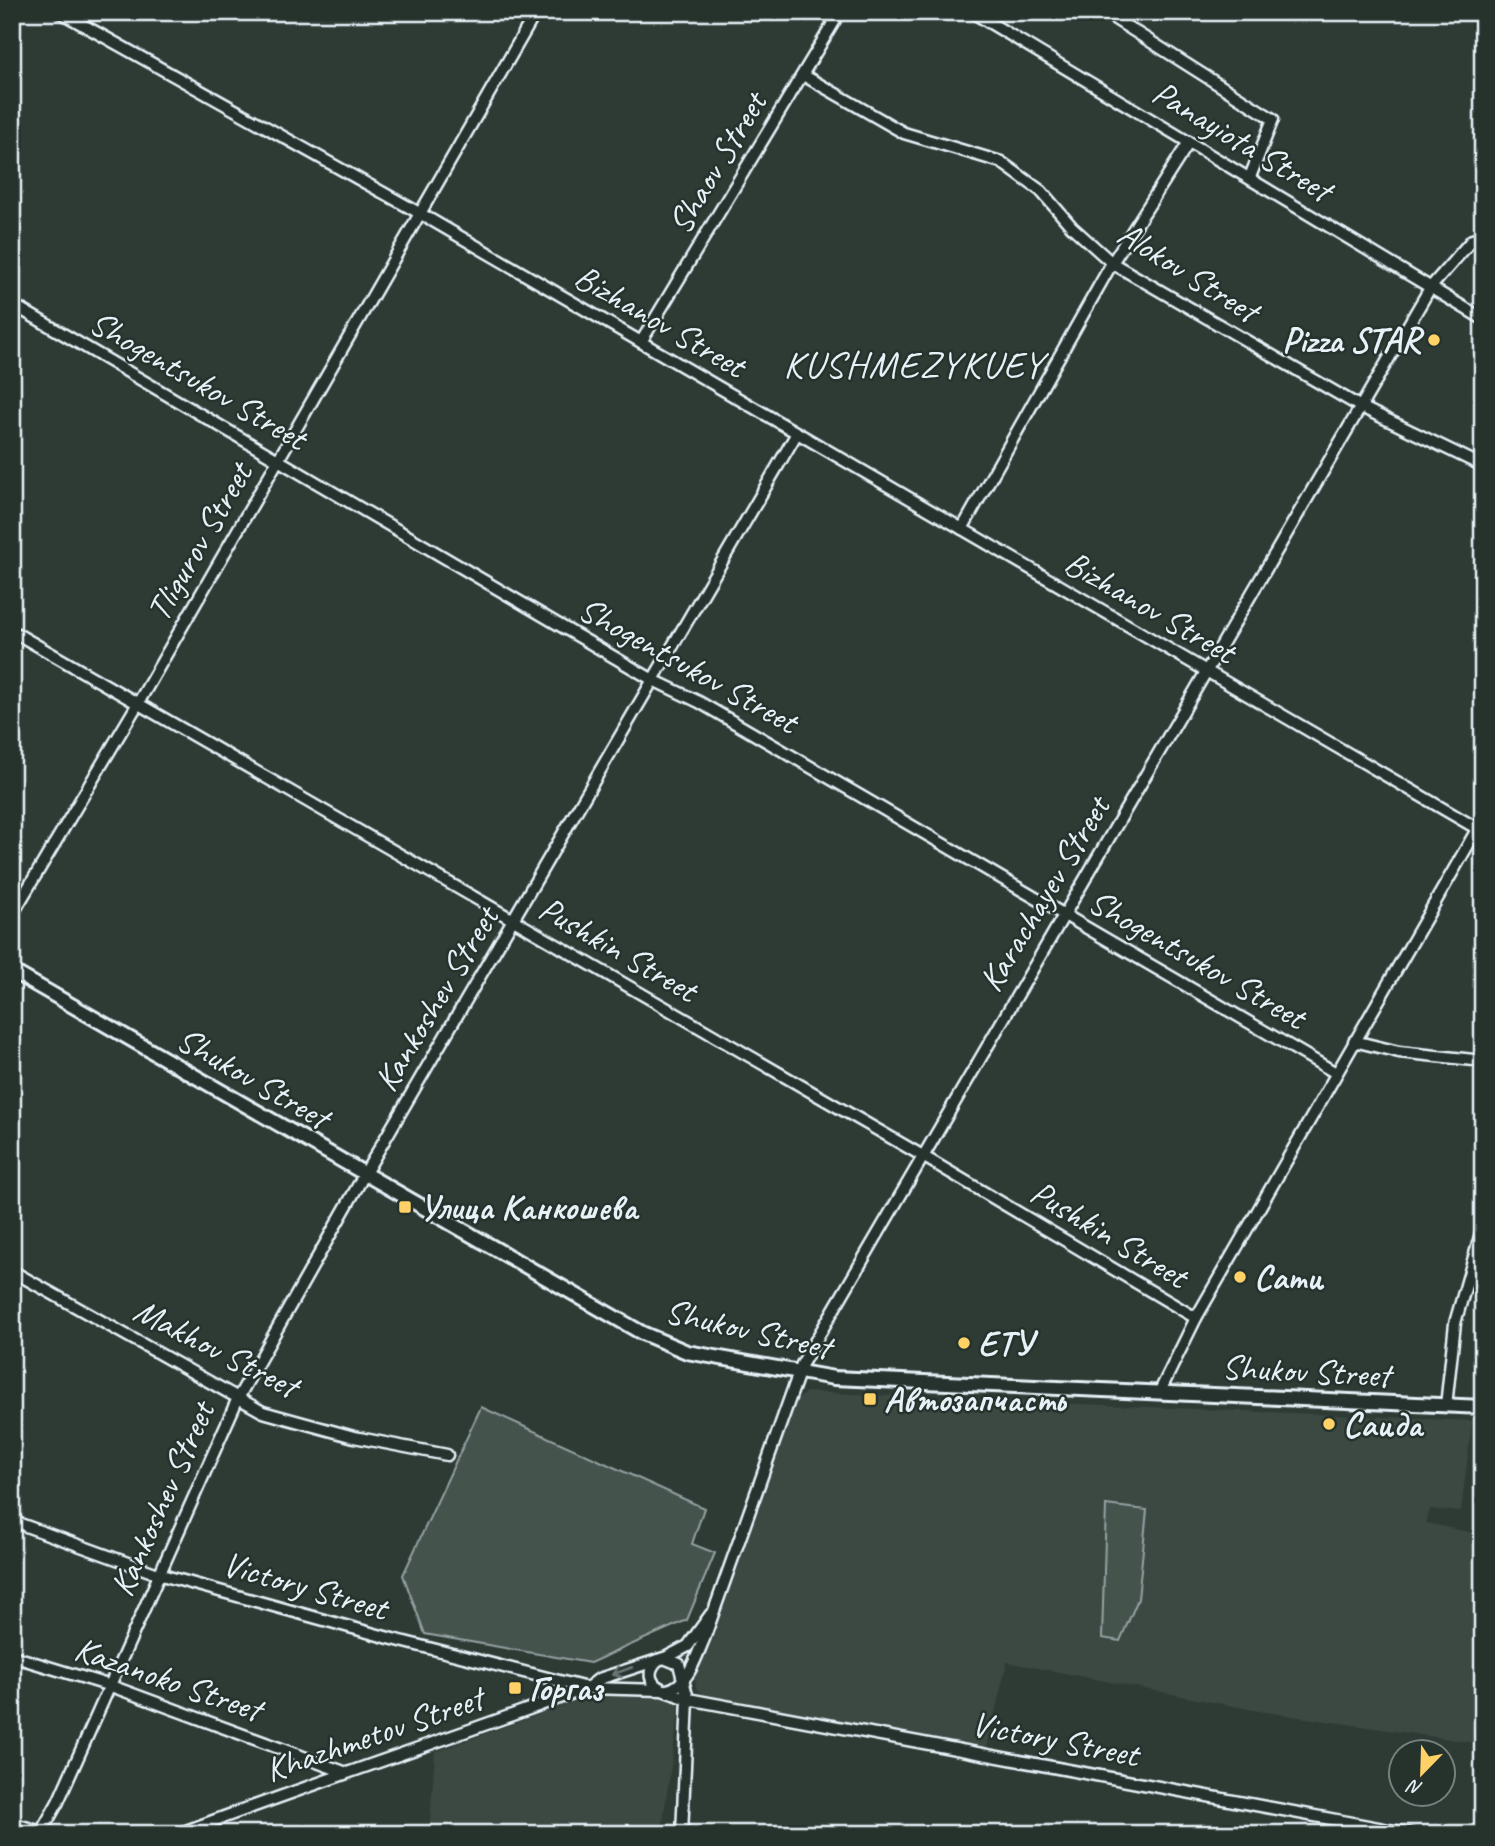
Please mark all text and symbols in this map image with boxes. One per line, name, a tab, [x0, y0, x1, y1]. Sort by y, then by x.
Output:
street label: Panayiota Street	[1144, 70, 1344, 214]
street label: Shaov Street	[657, 81, 779, 242]
street label: Alokov Street	[1109, 211, 1270, 335]
street label: Bizhanov Street	[567, 254, 756, 390]
street label: Shogentsukov Street	[81, 300, 318, 462]
place label: Pizza STAR	[1282, 318, 1425, 363]
marker: Pizza STAR	[1426, 332, 1442, 348]
district label: KUSHMEZYKUEY	[783, 341, 1049, 388]
street label: Tligurov Street	[136, 452, 264, 629]
street label: Bizhanov Street	[1057, 540, 1246, 676]
street label: Shogentsukov Street	[571, 586, 808, 745]
street label: Karachayev Street	[968, 785, 1122, 1000]
street label: Shogentsukov Street	[1080, 879, 1317, 1041]
street label: Pushkin Street	[531, 886, 708, 1014]
street label: Kankoshev Street	[363, 896, 510, 1099]
street label: Shukov Street	[169, 1016, 341, 1142]
street label: Pushkin Street	[1022, 1170, 1199, 1300]
place label: Улица Канкошева	[419, 1185, 640, 1230]
marker: Улица Канкошева	[397, 1199, 413, 1215]
place label: Сати	[1254, 1255, 1325, 1300]
marker: Сати	[1232, 1269, 1248, 1285]
street label: Makhov Street	[127, 1288, 309, 1410]
street label: Shukov Street	[661, 1288, 839, 1371]
place label: ЕТУ	[978, 1321, 1038, 1366]
marker: ЕТУ	[956, 1335, 972, 1351]
street label: Shukov Street	[1221, 1344, 1396, 1398]
place label: Автозапчасть	[884, 1377, 1067, 1422]
marker: Автозапчасть	[862, 1391, 878, 1407]
street label: Kankoshev Street	[99, 1392, 226, 1603]
place label: Саида	[1343, 1402, 1424, 1447]
marker: Саида	[1321, 1416, 1337, 1432]
street label: Victory Street	[218, 1541, 396, 1632]
street label: Kazanoko Street	[69, 1626, 271, 1733]
place label: Горгаз	[529, 1666, 605, 1711]
one-way arrow	[611, 1666, 633, 1678]
street label: Khazhmetov Street	[259, 1674, 493, 1792]
marker: Горгаз	[507, 1680, 523, 1696]
street label: Victory Street	[968, 1701, 1145, 1778]
north arrow	[1386, 1738, 1456, 1808]
text: N	[1403, 1773, 1426, 1801]

